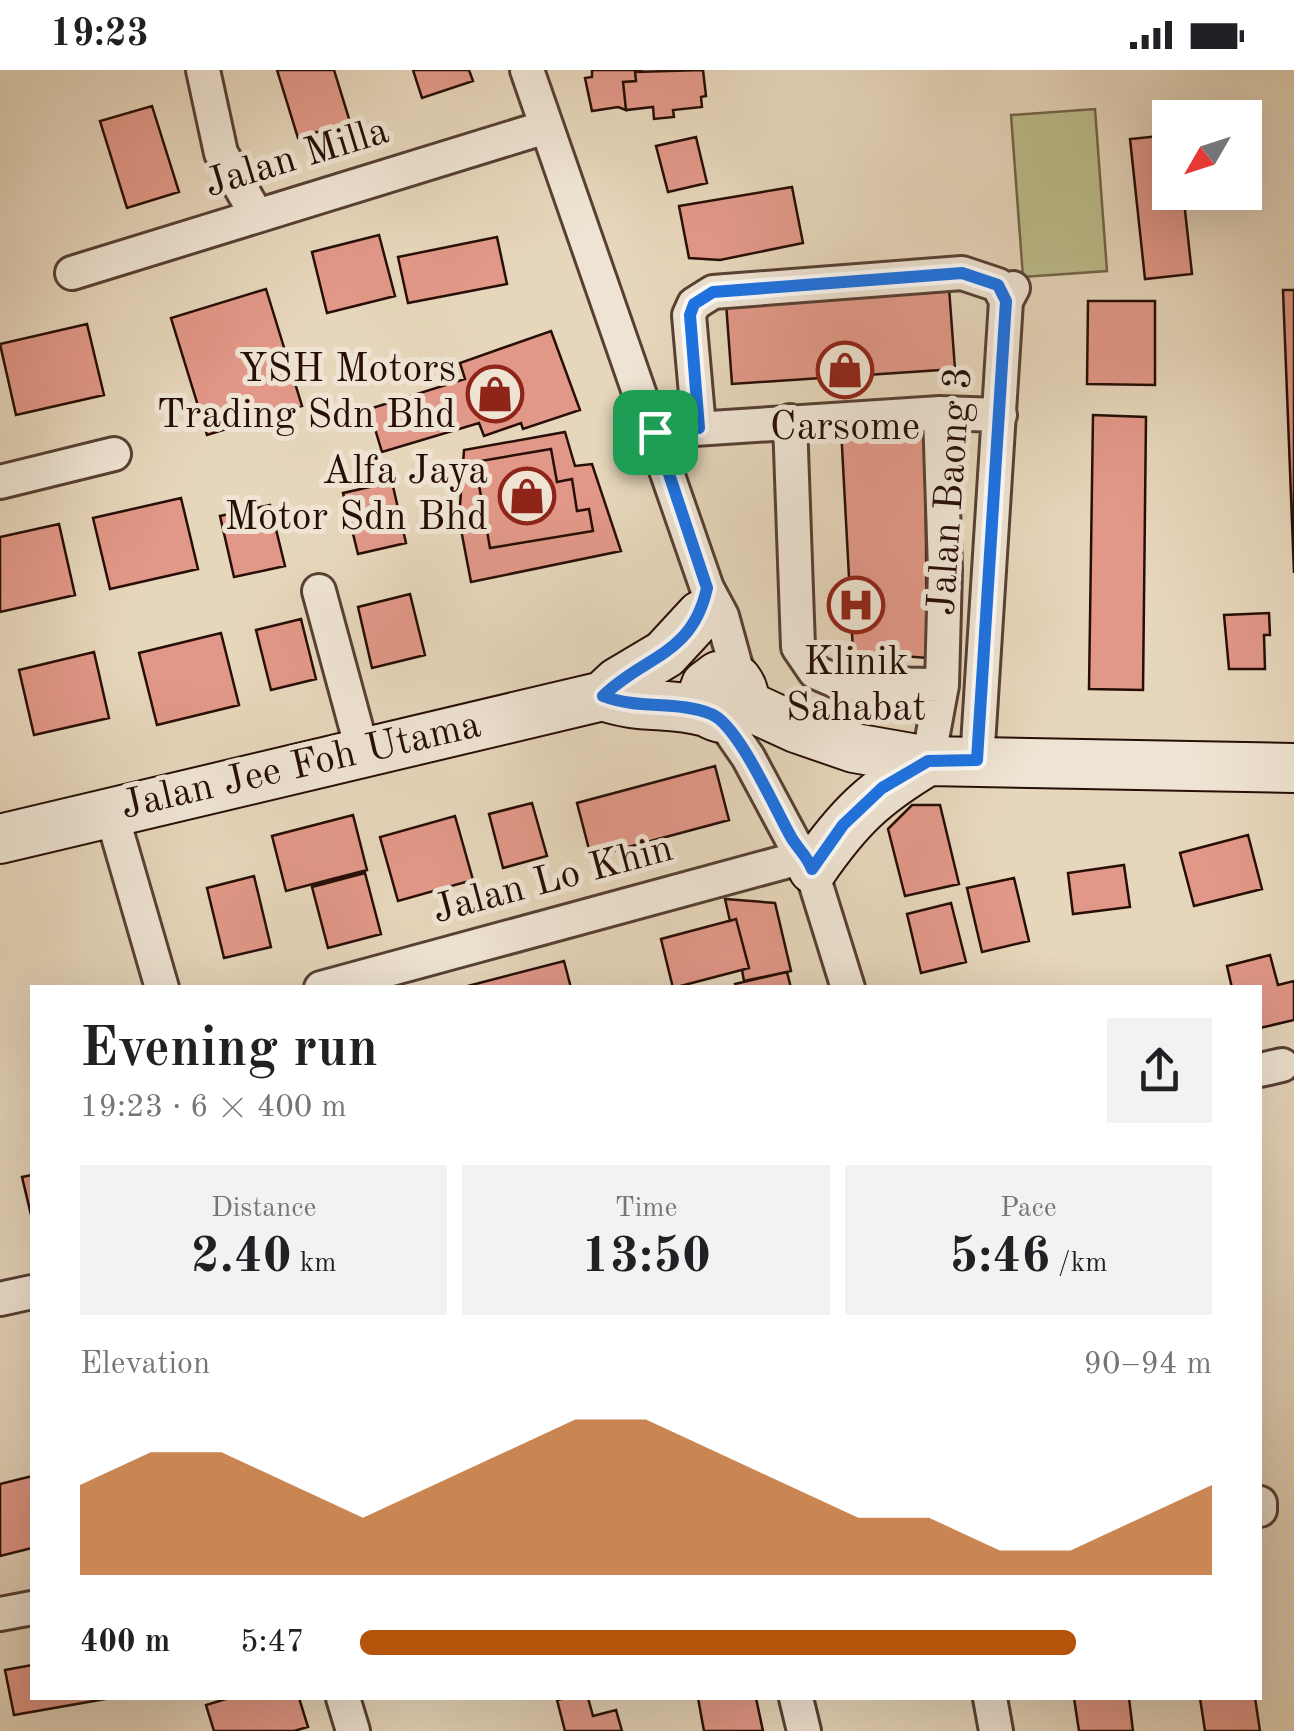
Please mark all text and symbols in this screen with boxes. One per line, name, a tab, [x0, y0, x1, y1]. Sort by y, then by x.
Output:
text: 19:23	[50, 16, 149, 54]
north arrow	[1152, 100, 1262, 210]
map controls	[1152, 100, 1262, 210]
street label: Jalan Milla	[200, 112, 394, 206]
shop icon: Carsome	[815, 340, 875, 400]
place label: YSH Motors Trading Sdn Bhd	[156, 351, 456, 437]
shop icon: YSH Motors Trading Sdn Bhd	[465, 364, 525, 424]
street label: Jalan Baong 3	[923, 365, 981, 617]
pin	[613, 390, 698, 475]
icon: arrive	[628, 405, 683, 460]
place label: Carsome	[770, 409, 920, 449]
place label: Alfa Jaya Motor Sdn Bhd	[224, 453, 488, 539]
shop icon: Alfa Jaya Motor Sdn Bhd	[497, 466, 557, 526]
hospital icon: Klinik Sahabat	[826, 575, 886, 635]
place label: Klinik Sahabat	[786, 644, 926, 730]
street label: Jalan Jee Foh Utama	[117, 706, 485, 828]
street label: Jalan Lo Khin	[429, 830, 677, 932]
button: share	[1107, 1018, 1212, 1123]
text: Evening run	[80, 1023, 378, 1078]
text: 19:23 · 6 × 400 m	[80, 1092, 347, 1124]
text: Distance	[211, 1195, 316, 1223]
text: Time	[615, 1195, 677, 1223]
text: Pace	[1000, 1195, 1057, 1223]
text: 2.40	[191, 1233, 292, 1283]
text: 13:50	[581, 1233, 711, 1283]
text: 5:46	[949, 1233, 1050, 1283]
text: km	[292, 1250, 336, 1278]
text: /km	[1050, 1250, 1107, 1278]
text: Elevation	[80, 1349, 210, 1381]
text: 90–94 m	[1084, 1349, 1212, 1381]
text: 400 m	[80, 1627, 170, 1659]
text: 5:47	[240, 1627, 305, 1659]

